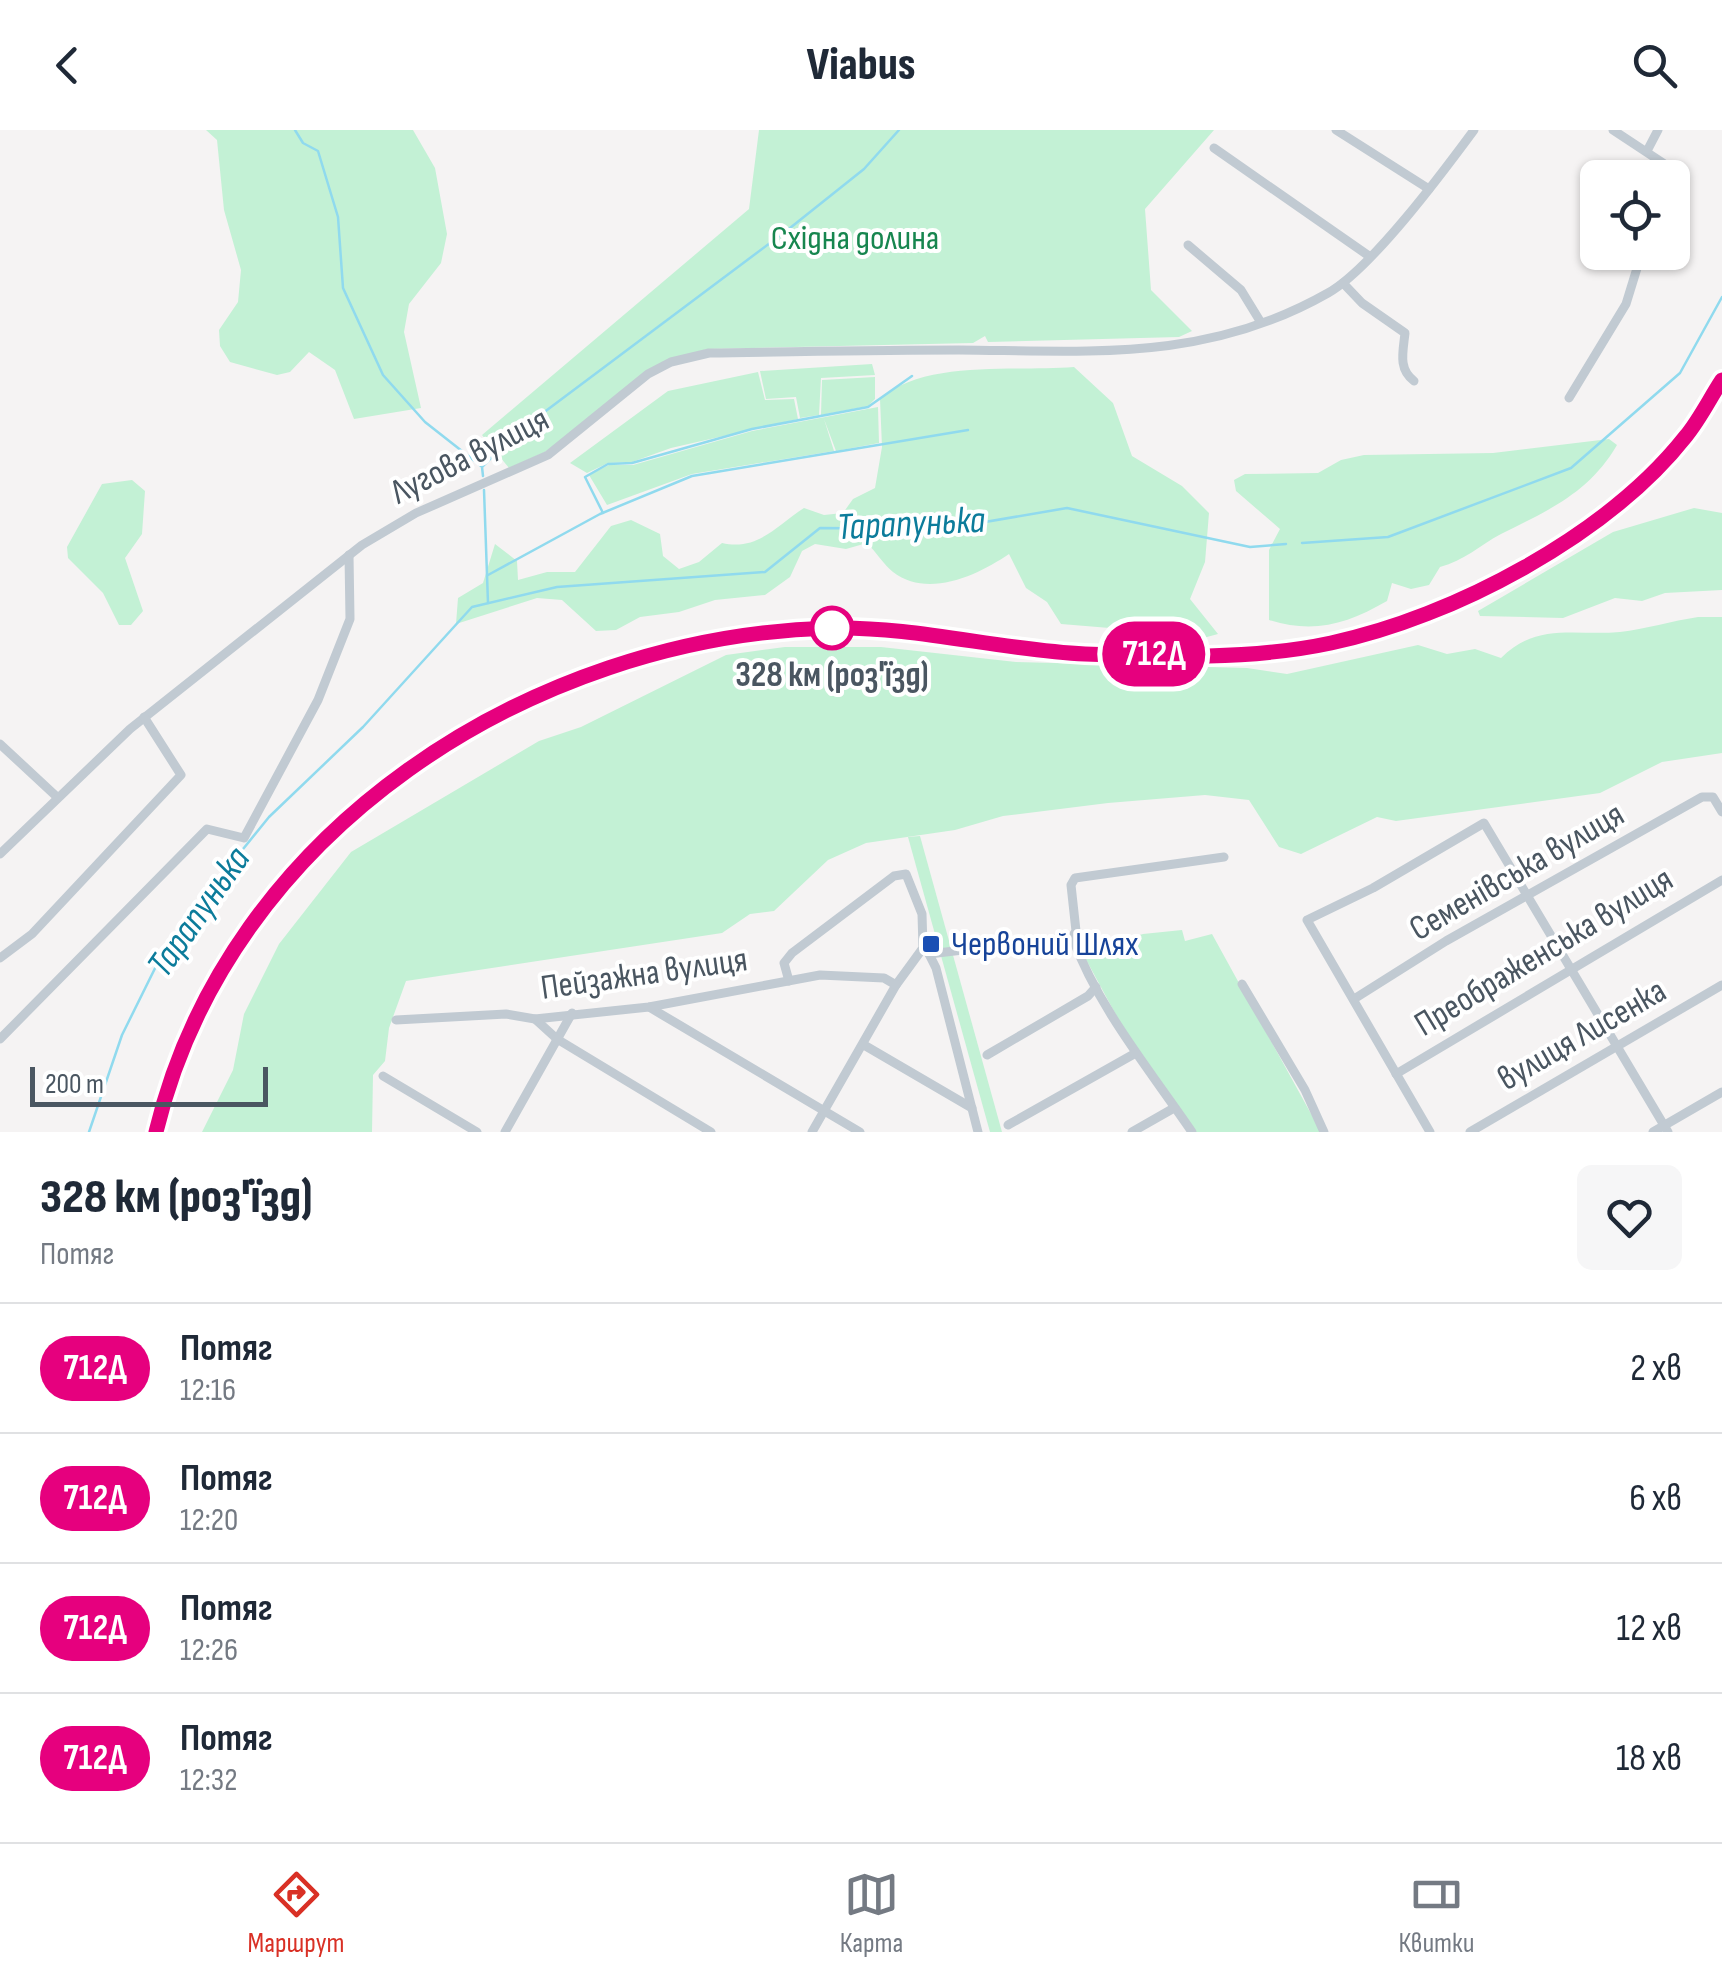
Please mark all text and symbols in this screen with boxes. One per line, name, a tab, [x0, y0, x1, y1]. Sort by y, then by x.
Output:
icon: back	[40, 38, 95, 93]
text: Viabus	[806, 38, 916, 93]
icon: search	[1627, 38, 1682, 93]
map controls	[1580, 160, 1690, 270]
button: locate	[1580, 160, 1690, 270]
park label: Східна долина	[771, 217, 939, 260]
street label: Лугова вулиця	[383, 398, 556, 515]
water label: Тарапунька	[836, 498, 986, 550]
marker: 328 км (роз'їзд)	[811, 607, 853, 649]
line badge: 712Д	[1084, 622, 1224, 686]
text: 712Д	[1122, 633, 1186, 676]
place label: 328 км (роз'їзд)	[735, 654, 929, 697]
street label: Семенівська вулиця	[1402, 793, 1632, 951]
water label: Тарапунька	[138, 838, 260, 986]
street label: Преображенська вулиця	[1407, 858, 1681, 1046]
place label: Червоний Шлях	[951, 923, 1138, 966]
marker: Червоний Шлях	[920, 933, 942, 955]
street label: Пейзажна вулиця	[538, 938, 750, 1010]
street label: вулиця Лисенка	[1490, 970, 1674, 1100]
scale bar	[30, 1062, 268, 1106]
text: 200 m	[45, 1068, 104, 1101]
button: heart	[1577, 1165, 1682, 1270]
text: 328 км (роз'їзд)	[40, 1169, 312, 1226]
text: Потяг	[40, 1235, 114, 1274]
text: Потяг	[180, 1326, 273, 1371]
text: 2 хв	[1630, 1346, 1682, 1391]
text: 712Д	[63, 1347, 127, 1390]
text: 12:16	[180, 1371, 236, 1410]
text: Потяг	[180, 1456, 273, 1501]
text: 6 хв	[1629, 1476, 1682, 1521]
text: 712Д	[63, 1477, 127, 1520]
text: 12:20	[180, 1501, 238, 1540]
text: Потяг	[180, 1586, 273, 1631]
text: 12 хв	[1617, 1606, 1682, 1651]
text: 712Д	[63, 1607, 127, 1650]
text: 12:26	[180, 1631, 238, 1670]
text: Потяг	[180, 1716, 273, 1761]
text: 18 хв	[1616, 1736, 1682, 1781]
text: 712Д	[63, 1737, 127, 1780]
text: 12:32	[180, 1761, 237, 1800]
tab: Маршрут	[248, 1867, 344, 1960]
tab: Карта	[840, 1867, 903, 1960]
tab: Квитки	[1399, 1867, 1474, 1960]

